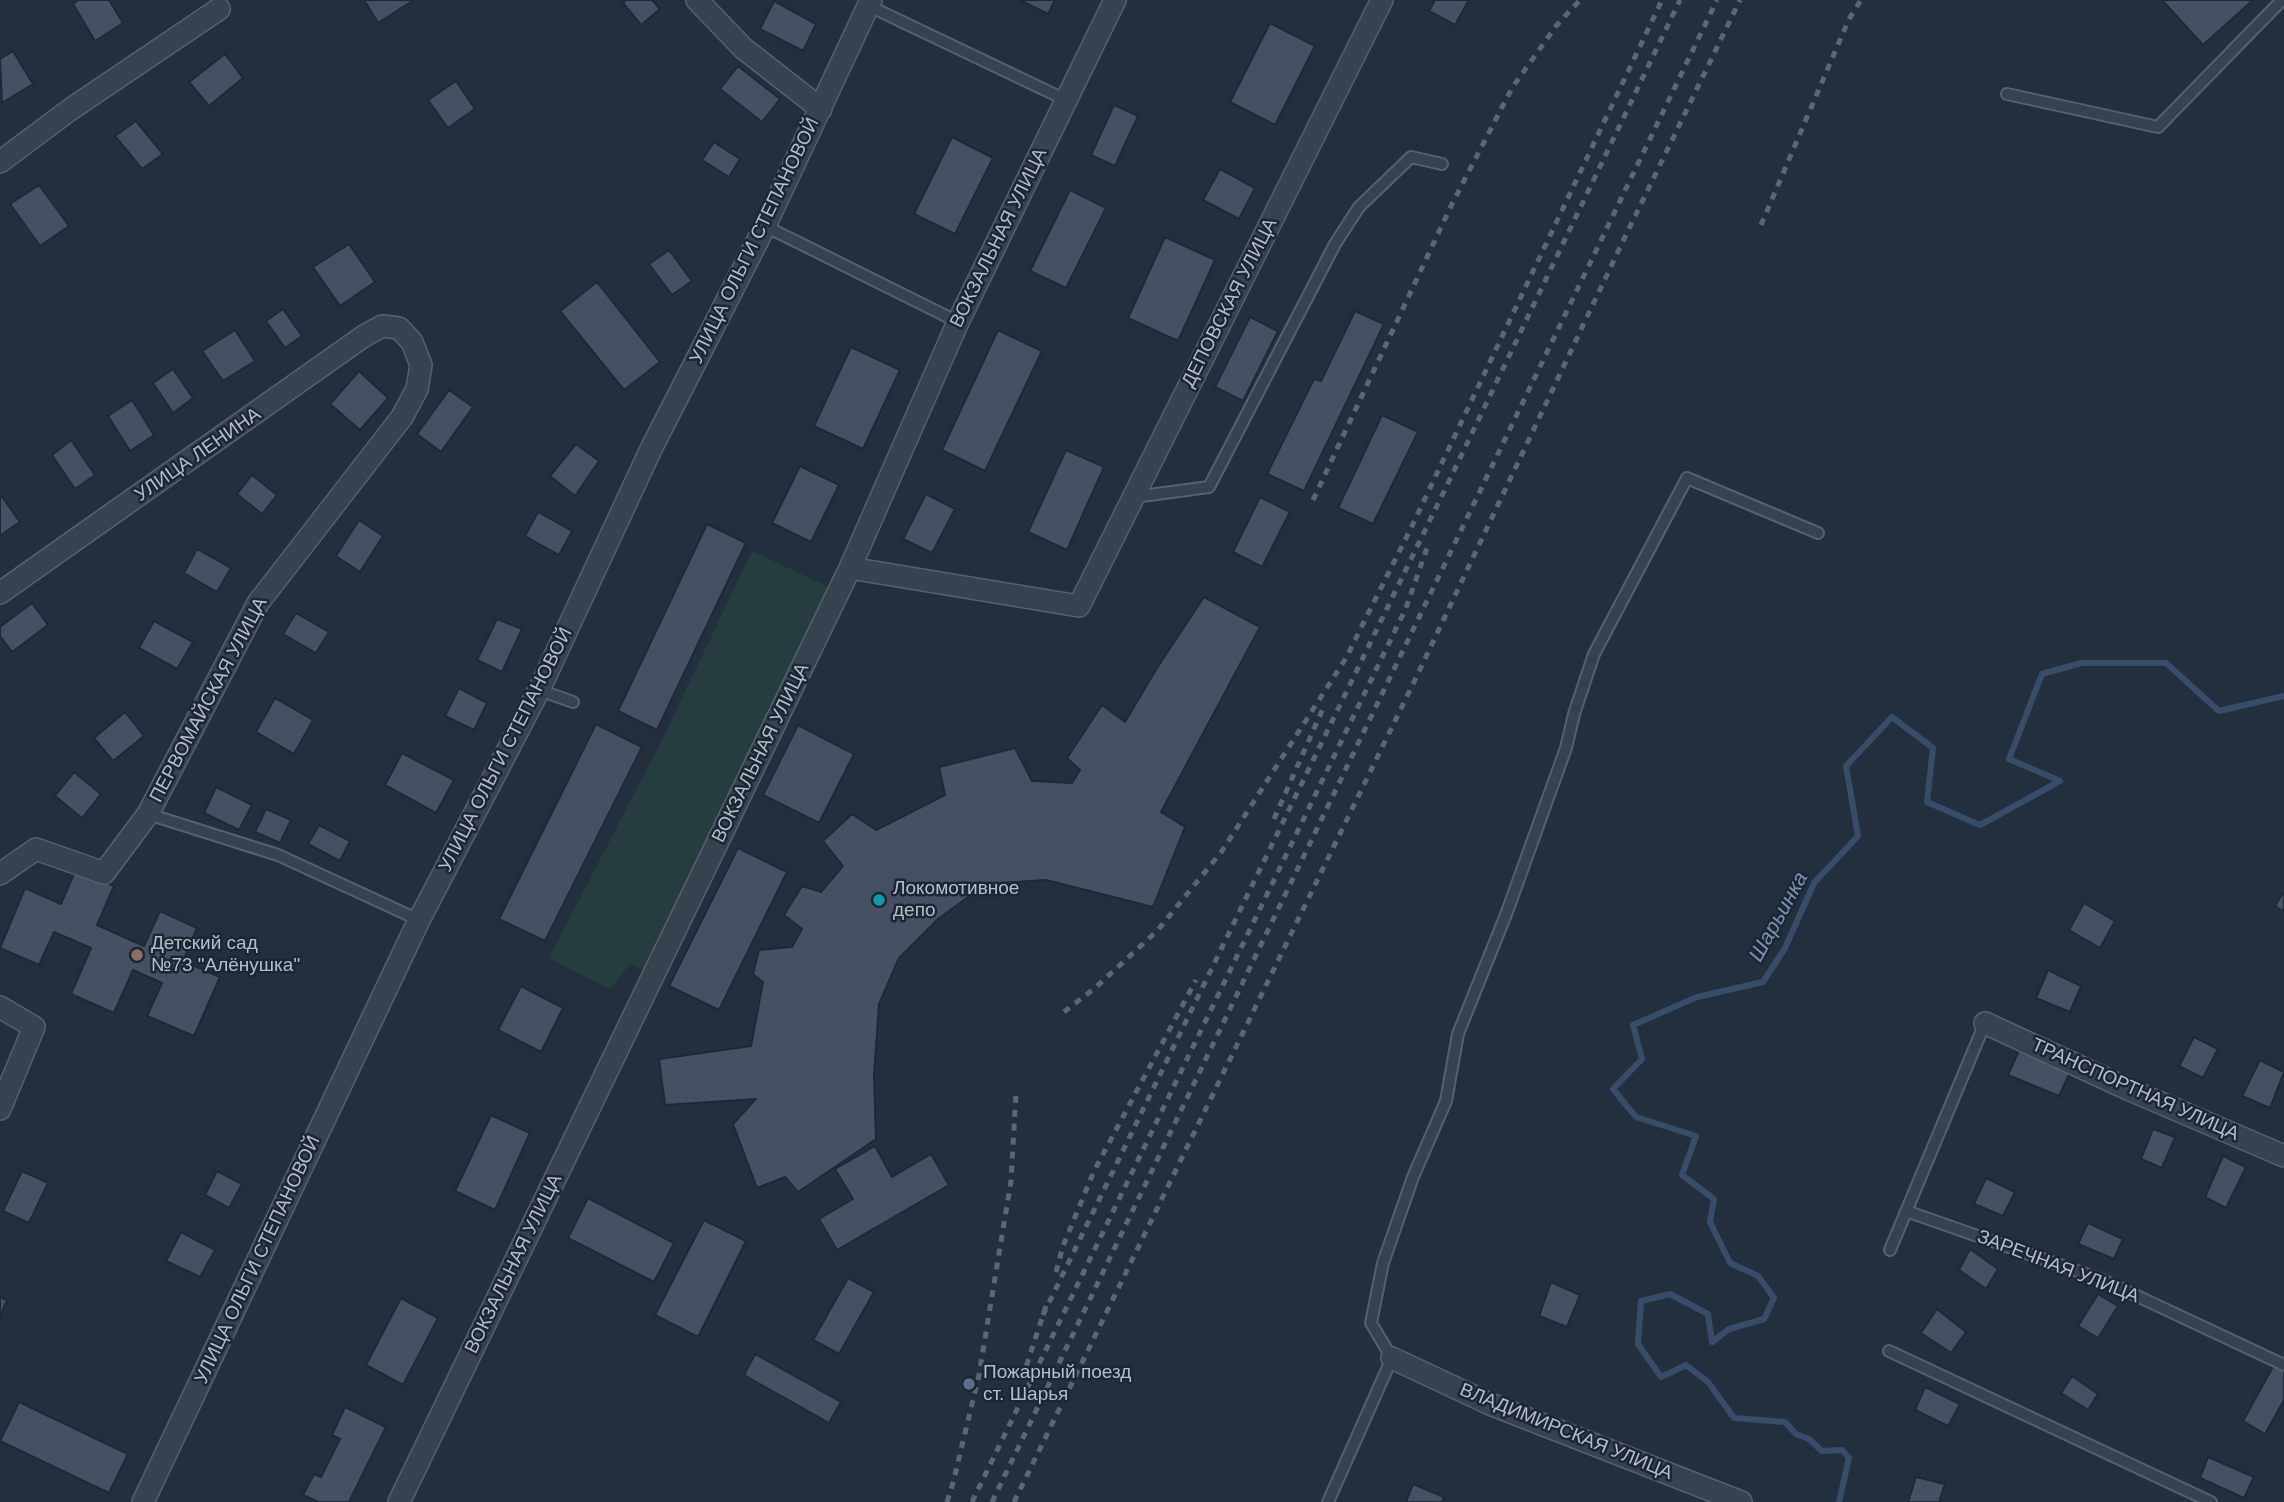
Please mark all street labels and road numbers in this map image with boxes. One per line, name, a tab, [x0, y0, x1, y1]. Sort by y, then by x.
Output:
street label: УЛИЦА ОЛЬГИ СТЕПАНОВОЙ	[685, 114, 825, 368]
street label: ВОКЗАЛЬНАЯ УЛИЦА	[946, 145, 1052, 331]
street label: ДЕПОВСКАЯ УЛИЦА	[1177, 215, 1283, 391]
street label: УЛИЦА ЛЕНИНА	[131, 403, 265, 507]
street label: ПЕРВОМАЙСКАЯ УЛИЦА	[145, 594, 273, 806]
street label: УЛИЦА ОЛЬГИ СТЕПАНОВОЙ	[434, 624, 578, 876]
street label: ВОКЗАЛЬНАЯ УЛИЦА	[708, 660, 814, 846]
street label: ТРАНСПОРТНАЯ УЛИЦА	[2028, 1034, 2242, 1146]
street label: УЛИЦА ОЛЬГИ СТЕПАНОВОЙ	[190, 1132, 326, 1388]
street label: ВОКЗАЛЬНАЯ УЛИЦА	[461, 1171, 567, 1357]
street label: ЗАРЕЧНАЯ УЛИЦА	[1974, 1226, 2142, 1308]
street label: ВЛАДИМИРСКАЯ УЛИЦА	[1456, 1379, 1676, 1485]

